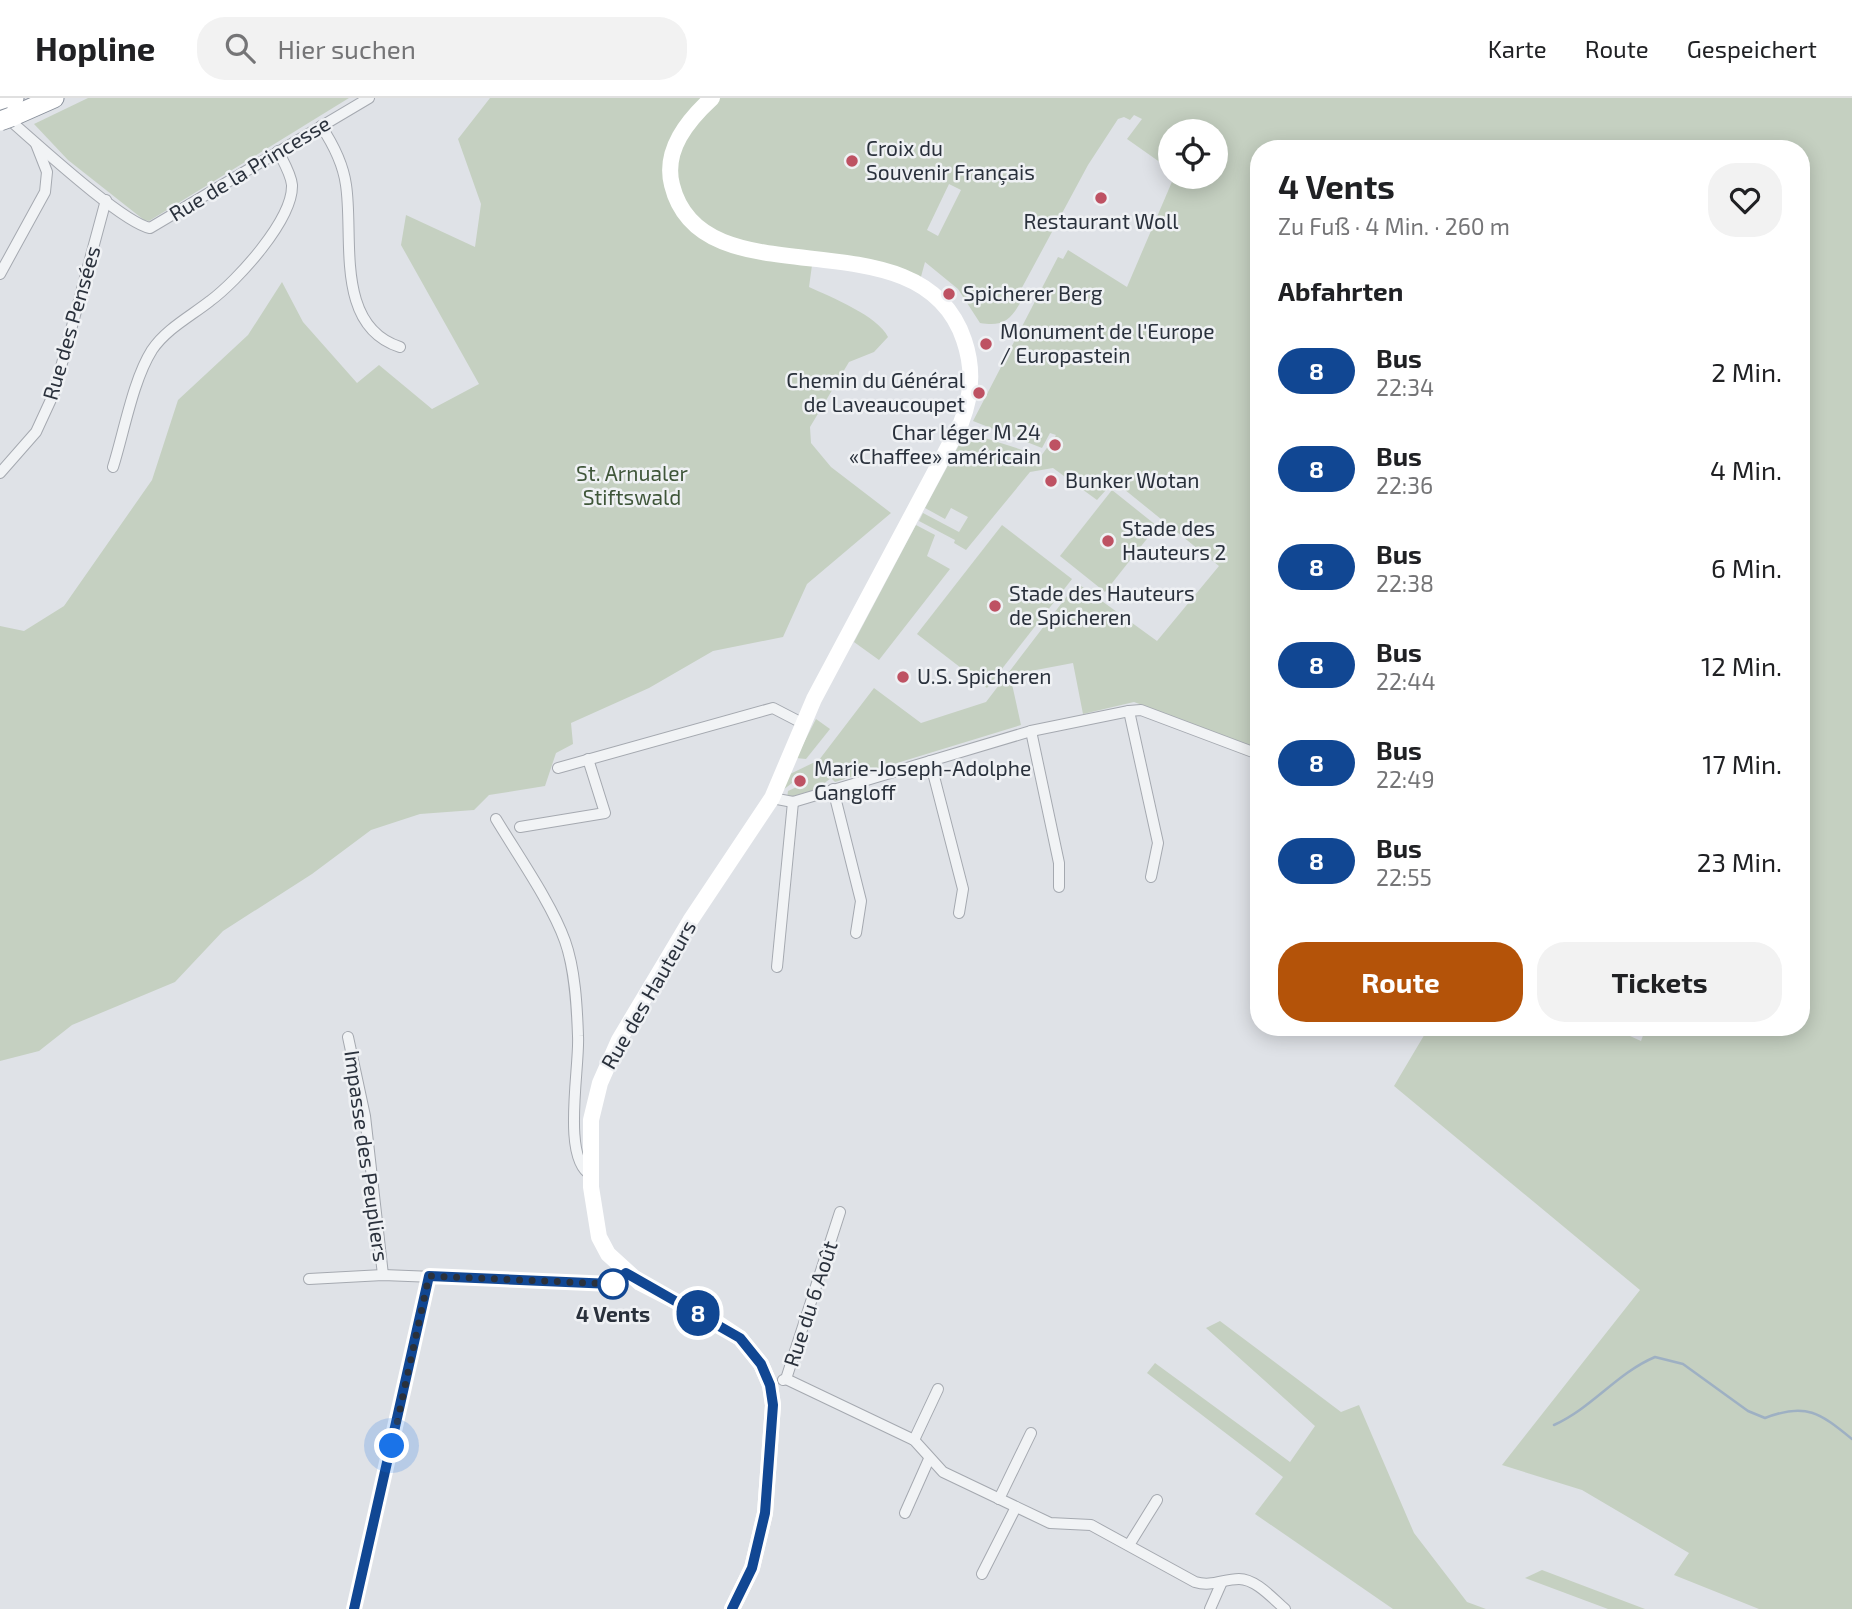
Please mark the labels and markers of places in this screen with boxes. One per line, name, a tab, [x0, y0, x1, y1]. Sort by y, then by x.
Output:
place label: Croix du Souvenir Français	[866, 135, 1035, 186]
marker: Croix du Souvenir Français	[844, 153, 860, 169]
marker: Restaurant Woll	[1093, 190, 1109, 206]
place label: Restaurant Woll	[1024, 208, 1179, 233]
place label: Spicherer Berg	[963, 280, 1103, 305]
marker: Spicherer Berg	[941, 286, 957, 302]
place label: Monument de l'Europe / Europastein	[1000, 318, 1215, 367]
marker: Monument de l'Europe / Europastein	[978, 336, 994, 352]
place label: Chemin du Général de Laveaucoupet	[786, 367, 966, 416]
marker: Chemin du Général de Laveaucoupet	[971, 385, 987, 401]
place label: Char léger M 24 «Chaffee» américain	[849, 419, 1041, 468]
marker: Char léger M 24 «Chaffee» américain	[1047, 437, 1063, 453]
place label: Bunker Wotan	[1065, 467, 1199, 492]
marker: Bunker Wotan	[1043, 473, 1059, 489]
place label: Stade des Hauteurs 2	[1122, 515, 1226, 564]
marker: Stade des Hauteurs 2	[1100, 533, 1116, 549]
place label: Stade des Hauteurs de Spicheren	[1009, 580, 1195, 629]
marker: Stade des Hauteurs de Spicheren	[987, 598, 1003, 614]
place label: U.S. Spicheren	[917, 663, 1051, 688]
marker: U.S. Spicheren	[895, 669, 911, 685]
place label: Marie-Joseph-Adolphe Gangloff	[814, 755, 1031, 804]
marker: Marie-Joseph-Adolphe Gangloff	[792, 773, 808, 789]
marker: 4 Vents	[598, 1269, 628, 1299]
place label: 4 Vents	[576, 1301, 650, 1326]

